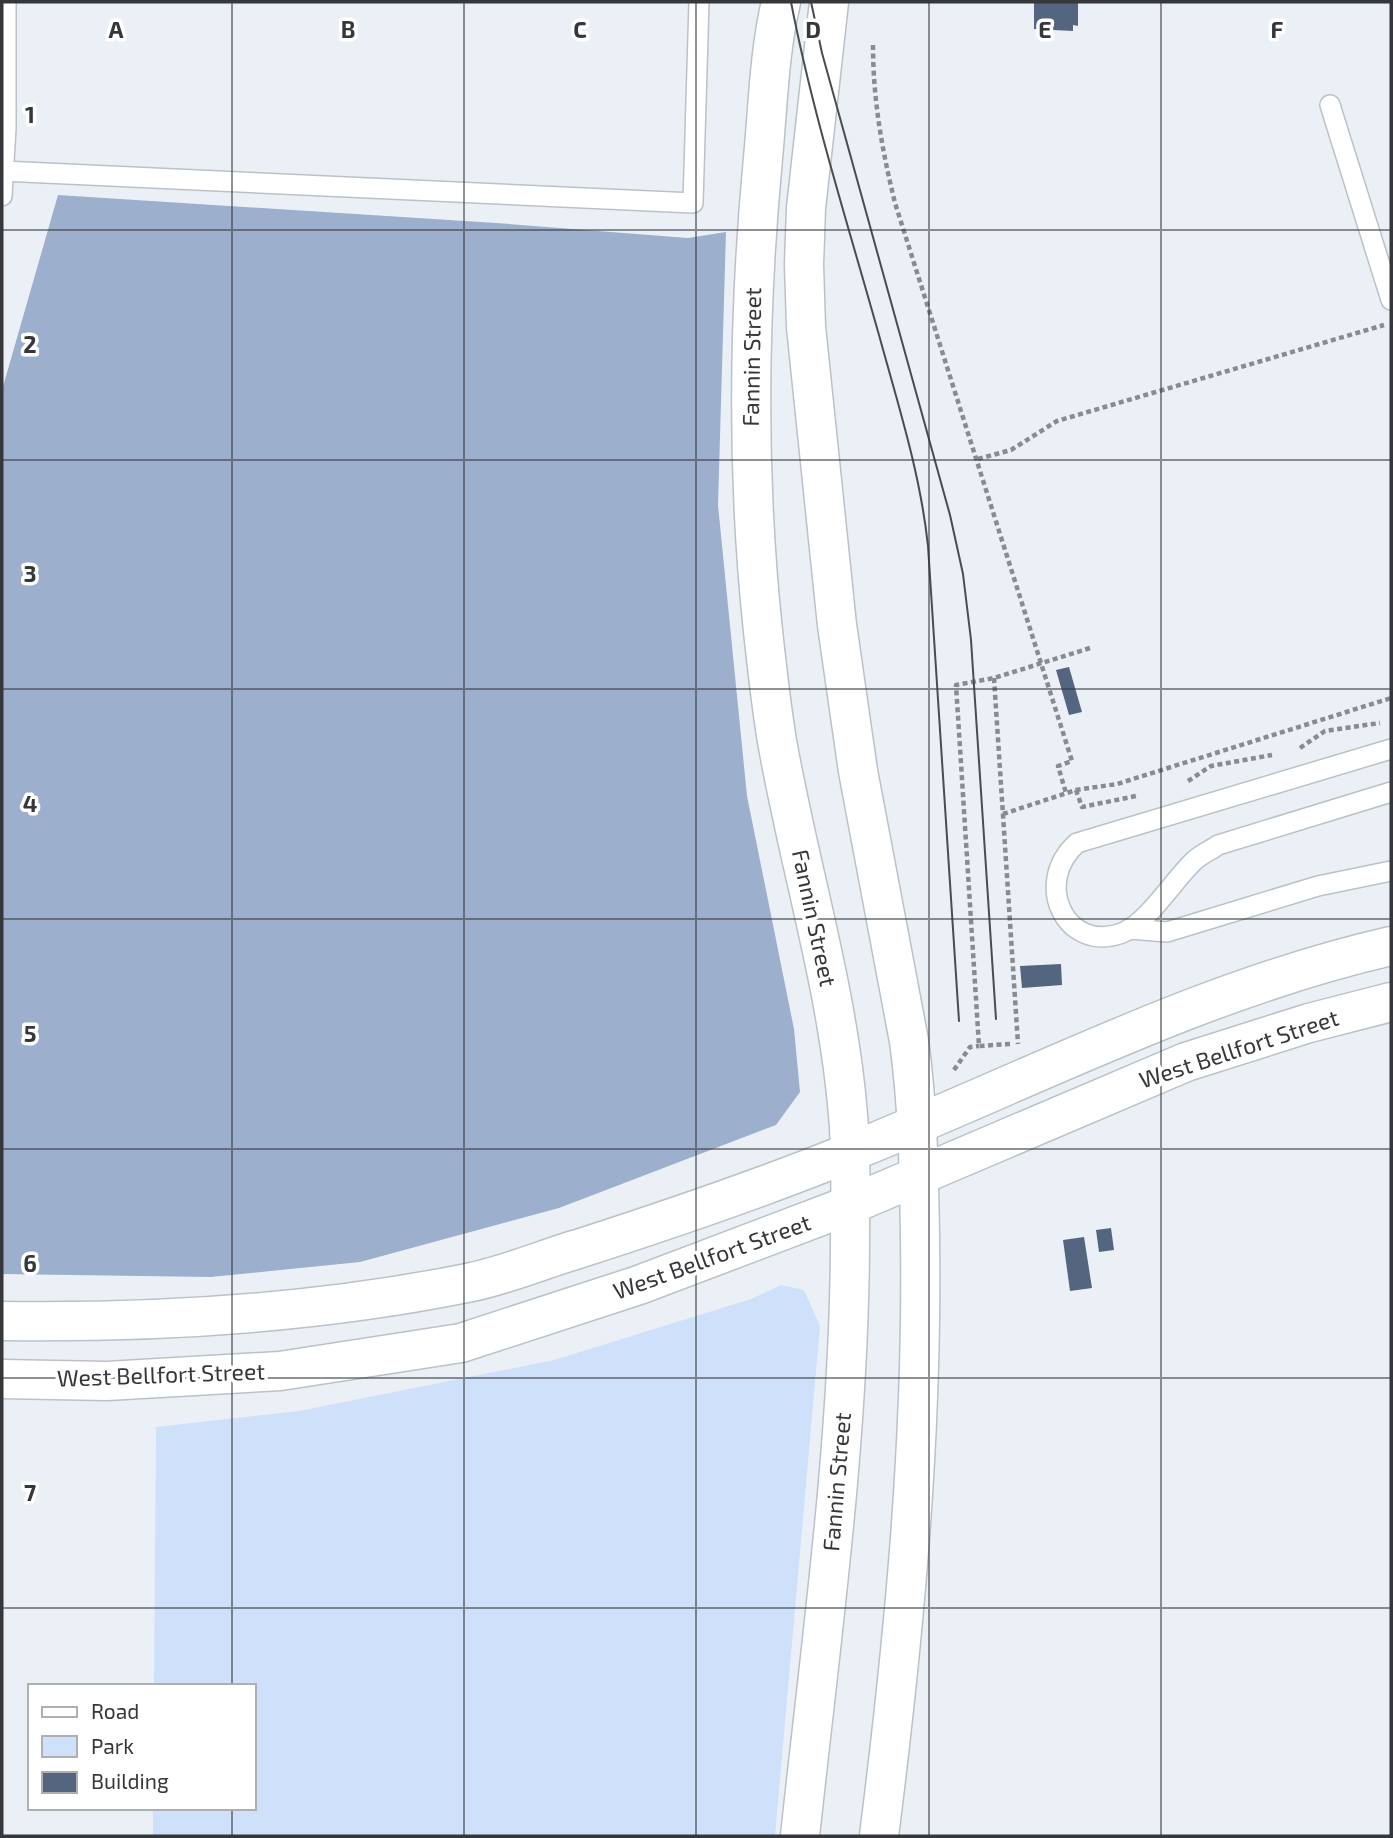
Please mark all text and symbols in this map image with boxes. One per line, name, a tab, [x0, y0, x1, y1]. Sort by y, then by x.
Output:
text: A	[108, 15, 124, 43]
text: B	[341, 15, 355, 43]
text: C	[573, 15, 587, 43]
text: D	[805, 15, 821, 43]
text: E	[1038, 15, 1052, 43]
text: F	[1271, 15, 1284, 43]
text: 1	[25, 100, 35, 128]
street label: Fannin Street	[736, 287, 766, 427]
text: 2	[23, 330, 37, 358]
text: 3	[23, 559, 37, 587]
text: 4	[23, 789, 37, 817]
street label: Fannin Street	[787, 847, 843, 989]
street label: West Bellfort Street	[1135, 1003, 1342, 1094]
text: 5	[24, 1019, 36, 1047]
street label: West Bellfort Street	[609, 1207, 814, 1305]
text: 6	[23, 1249, 37, 1277]
street label: West Bellfort Street	[56, 1356, 266, 1392]
street label: Fannin Street	[816, 1411, 856, 1553]
text: 7	[24, 1478, 36, 1506]
legend	[28, 1684, 256, 1810]
text: Road	[91, 1698, 139, 1723]
text: Park	[91, 1733, 134, 1758]
text: Building	[91, 1768, 169, 1793]

